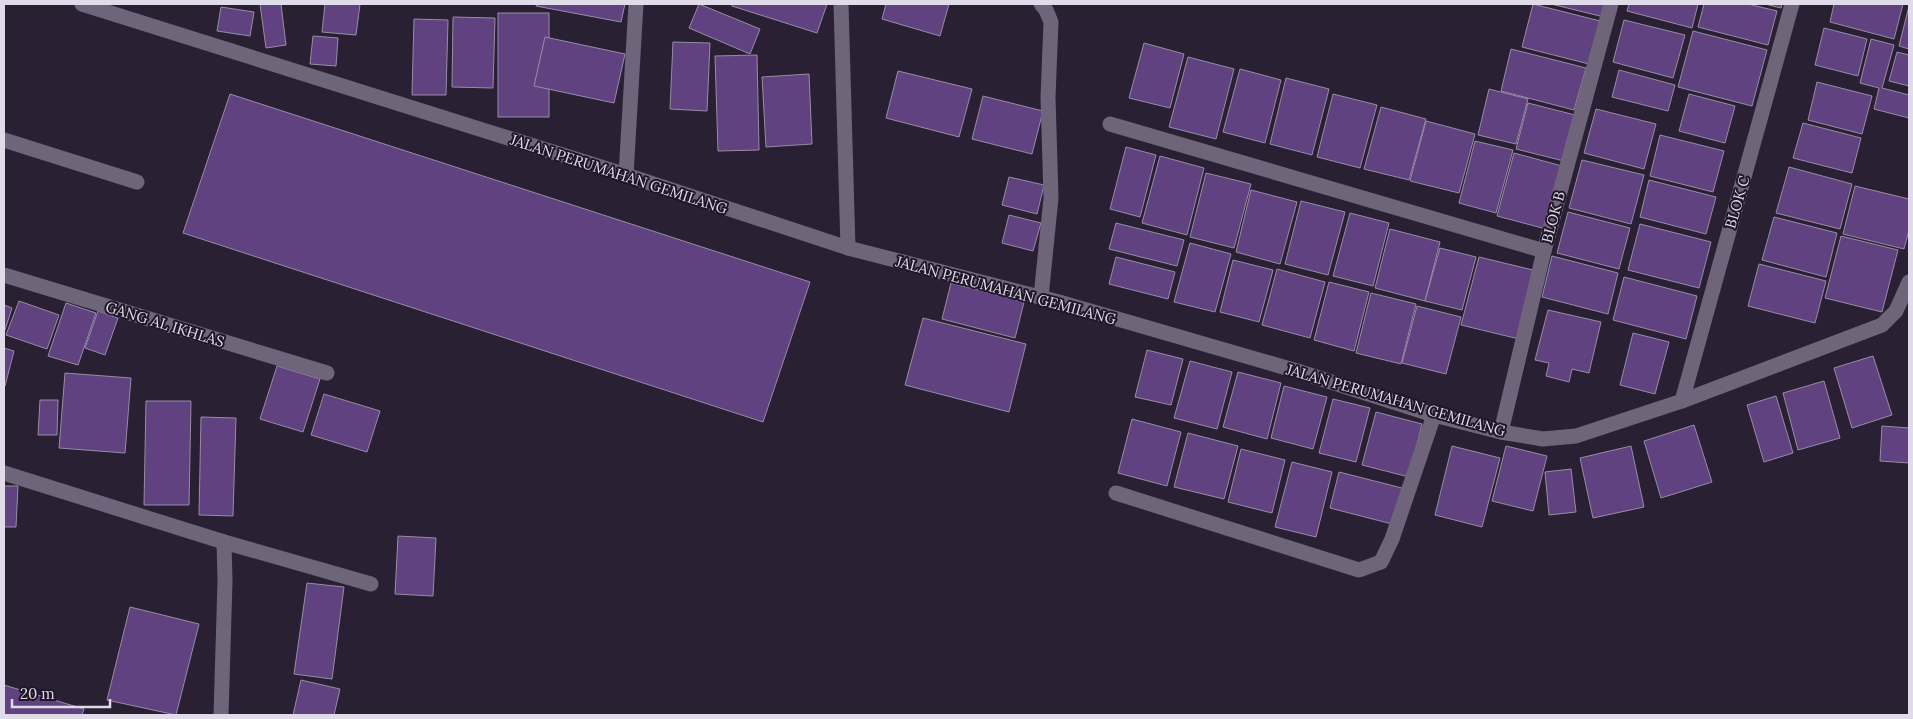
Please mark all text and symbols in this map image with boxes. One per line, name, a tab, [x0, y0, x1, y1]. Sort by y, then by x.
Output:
street label: JALAN PERUMAHAN GEMILANG	[507, 130, 731, 218]
street label: BLOK C	[1720, 173, 1754, 231]
street label: BLOK B	[1537, 189, 1569, 245]
street label: JALAN PERUMAHAN GEMILANG	[893, 251, 1119, 329]
street label: GANG AL IKHLAS	[103, 297, 227, 351]
street label: JALAN PERUMAHAN GEMILANG	[1283, 359, 1508, 441]
scale bar	[12, 676, 110, 708]
text: 20 m	[20, 684, 55, 703]

